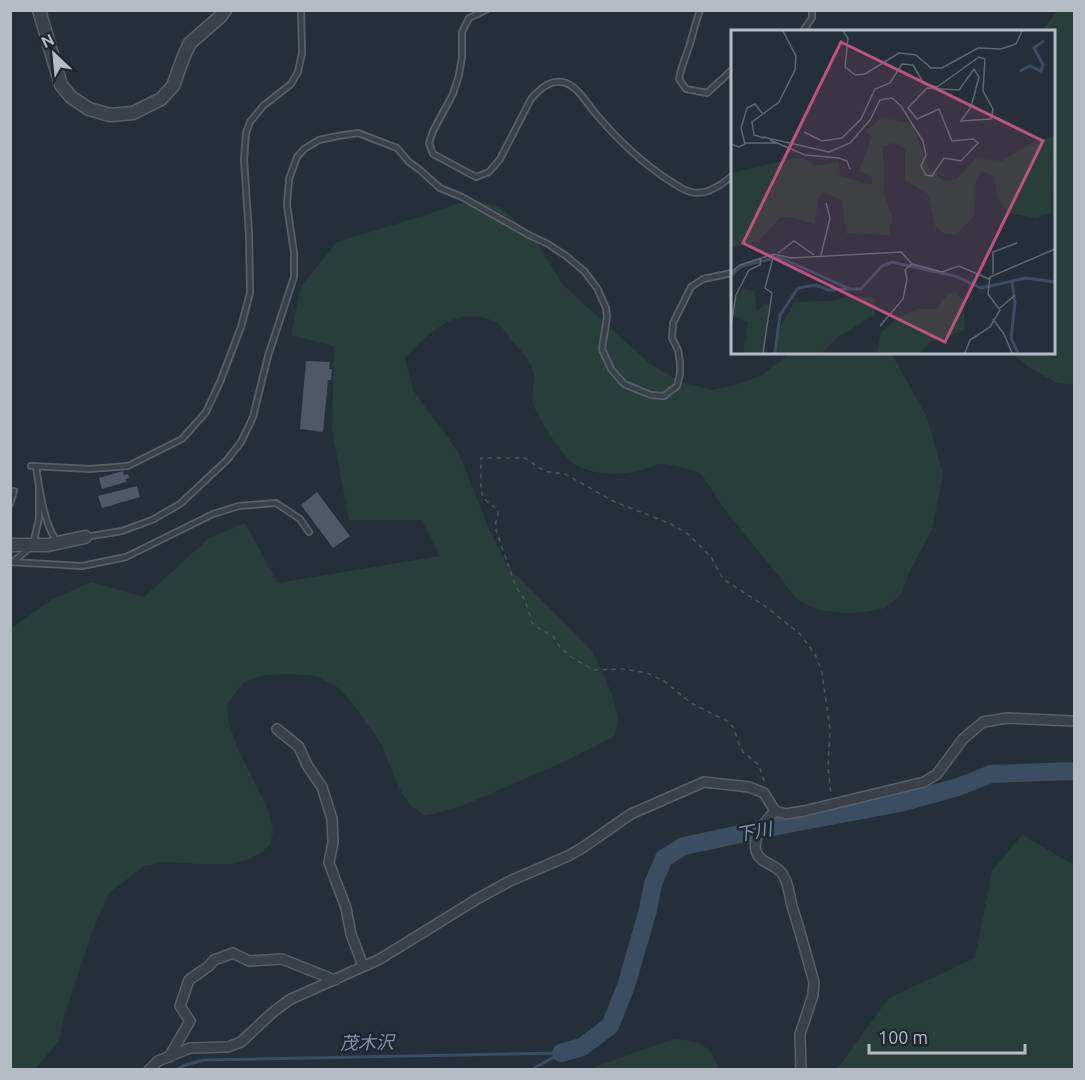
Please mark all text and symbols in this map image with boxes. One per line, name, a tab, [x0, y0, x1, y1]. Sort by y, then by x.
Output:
north arrow	[24, 24, 84, 84]
text: N	[38, 30, 57, 51]
inset map	[731, 30, 1055, 354]
water label: 下川	[734, 817, 775, 844]
scale bar	[869, 1017, 1025, 1055]
text: 100 m	[878, 1027, 928, 1047]
water label: 茂木沢	[340, 1031, 396, 1052]

